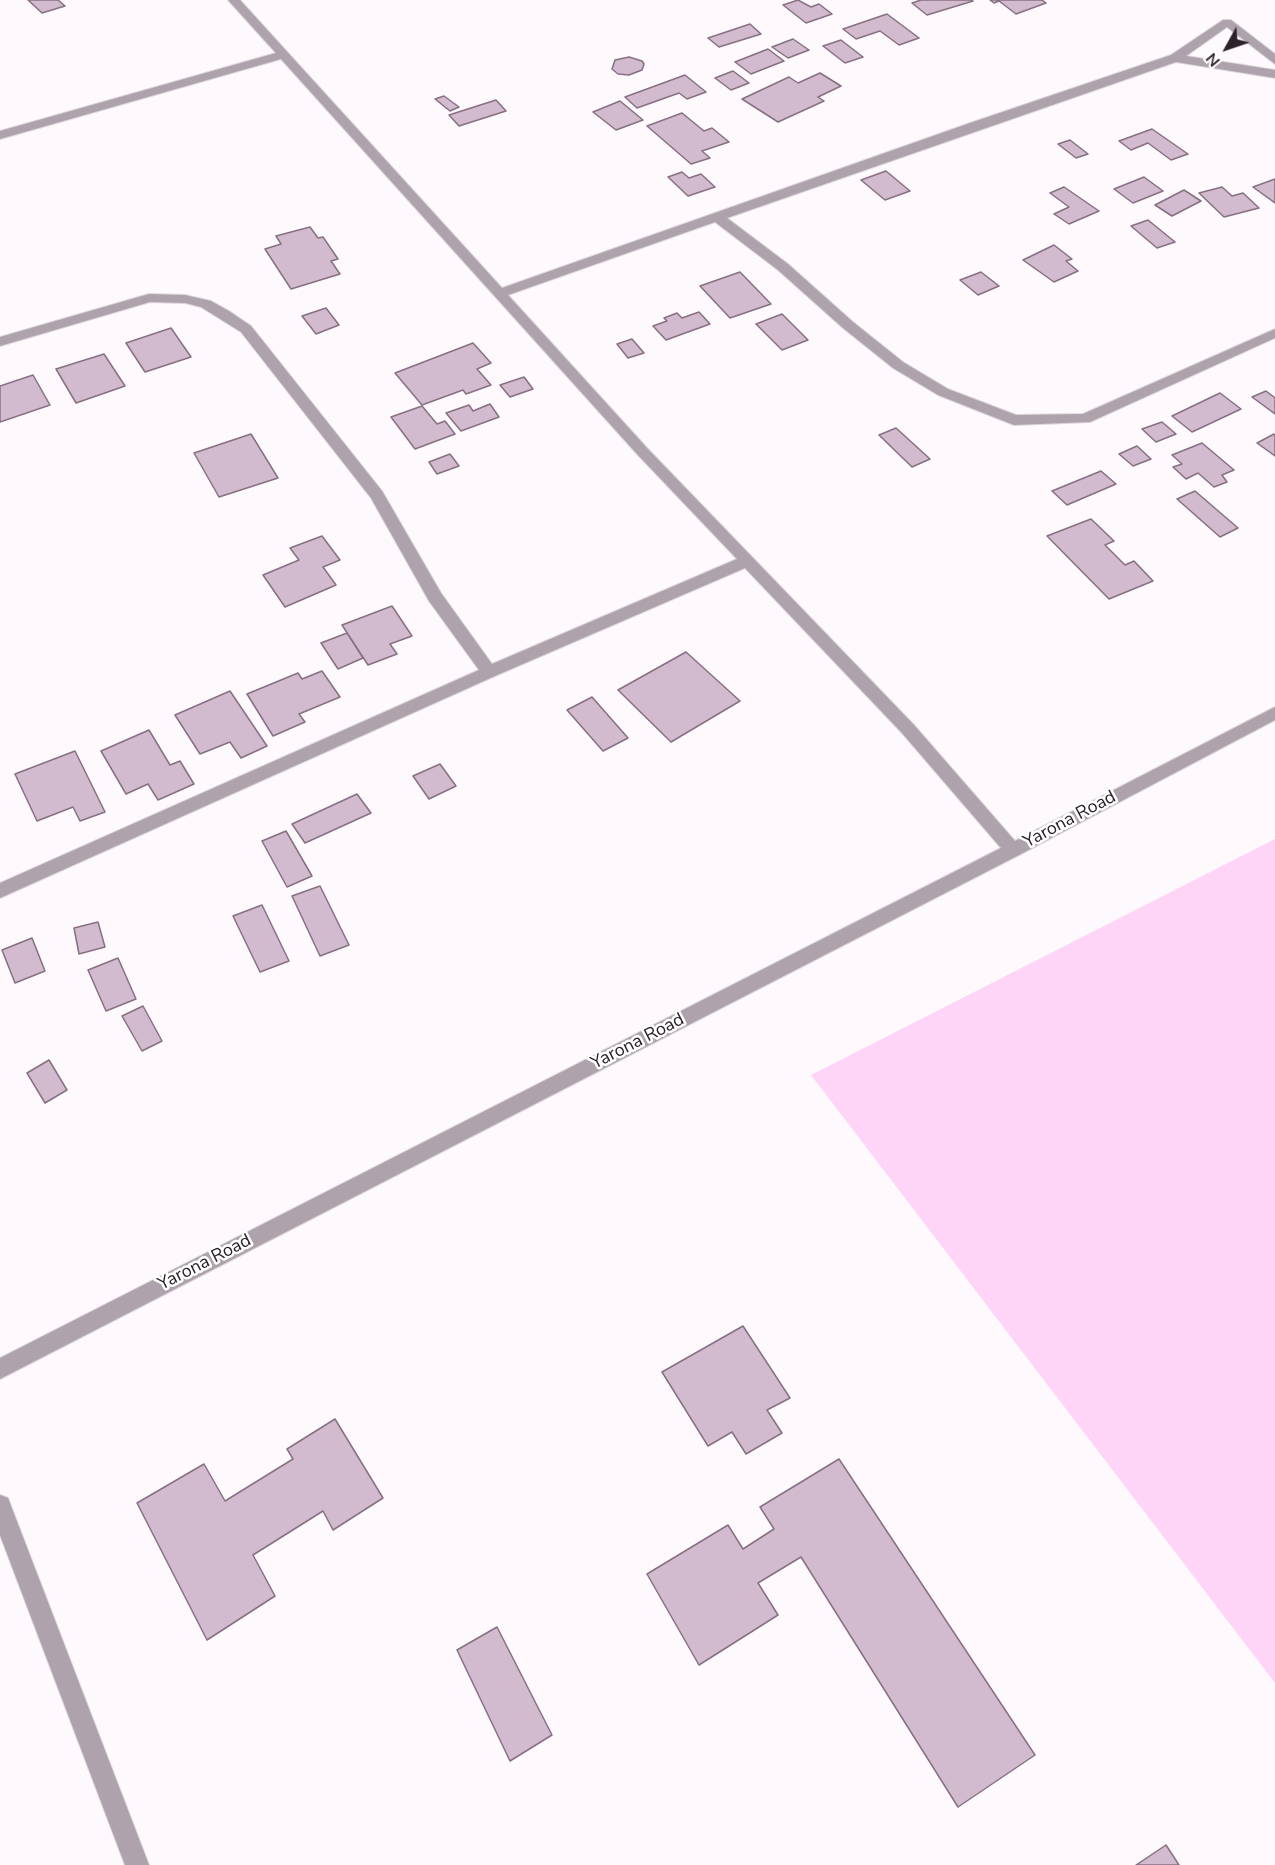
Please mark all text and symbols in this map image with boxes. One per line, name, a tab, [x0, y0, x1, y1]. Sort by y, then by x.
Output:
north arrow	[1197, 18, 1257, 78]
text: N	[1201, 48, 1225, 71]
street label: Yarona Road	[1020, 787, 1120, 853]
street label: Yarona Road	[588, 1009, 688, 1075]
street label: Yarona Road	[155, 1230, 255, 1296]

